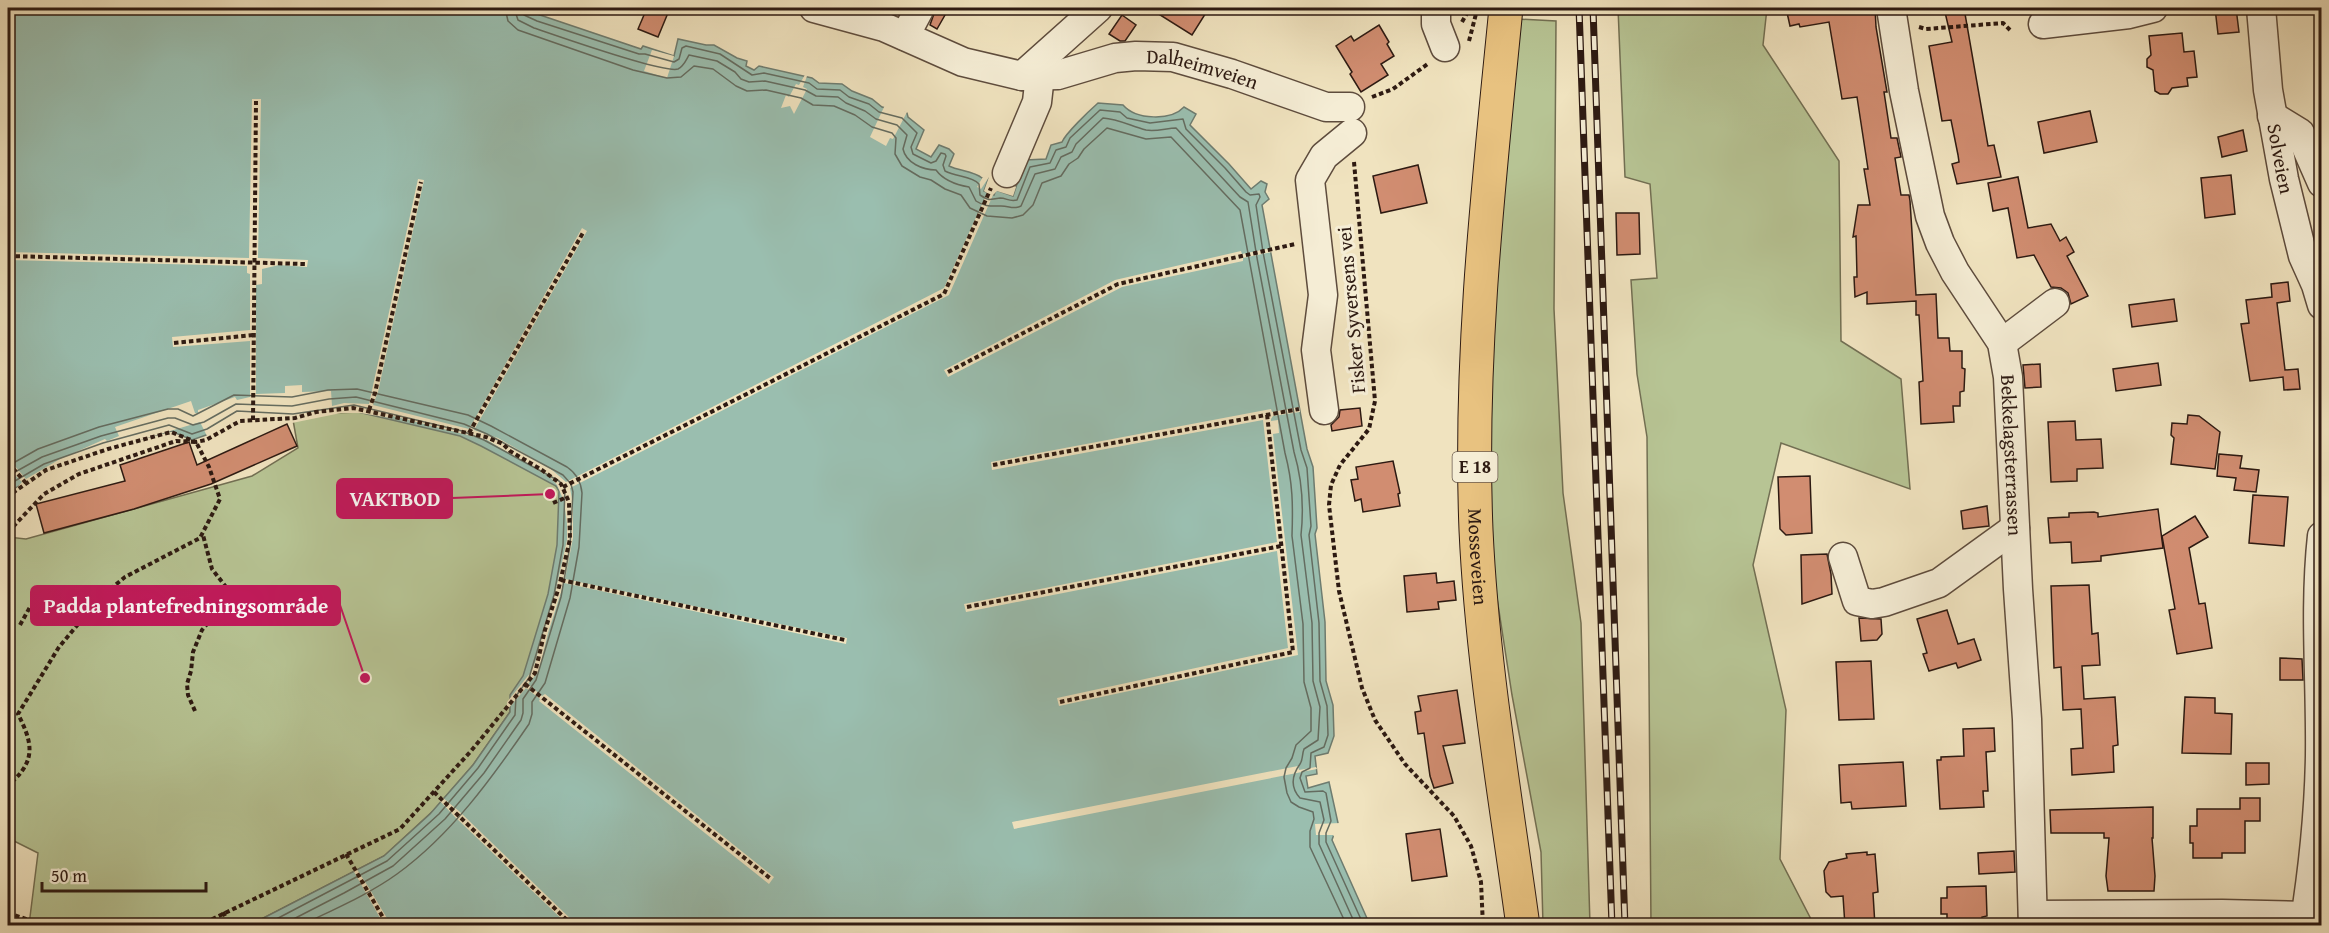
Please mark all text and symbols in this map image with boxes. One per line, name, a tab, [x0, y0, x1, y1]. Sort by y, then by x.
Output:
street label: Dalheimveien	[1146, 41, 1262, 96]
street label: Solveien	[2260, 121, 2302, 197]
street label: Fisker Syversens vei	[1329, 225, 1372, 395]
street label: Bekkelagsterrassen	[1994, 374, 2030, 537]
road number: E 18	[1452, 452, 1498, 482]
callout: VAKTBOD	[337, 479, 452, 518]
text: VAKTBOD	[350, 483, 440, 514]
street label: Mosseveien	[1461, 508, 1496, 606]
callout: Padda plantefredningsområde	[31, 586, 340, 625]
text: Padda plantefredningsområde	[44, 590, 328, 621]
scale bar	[42, 855, 206, 893]
text: 50 m	[51, 862, 87, 889]

